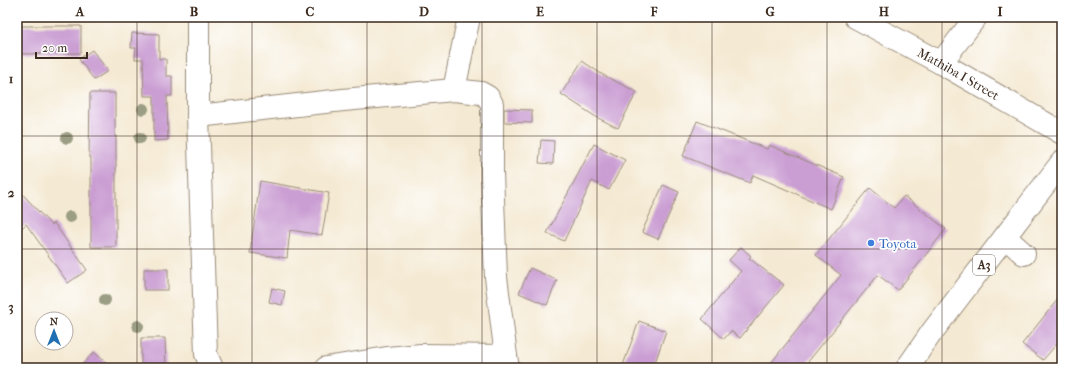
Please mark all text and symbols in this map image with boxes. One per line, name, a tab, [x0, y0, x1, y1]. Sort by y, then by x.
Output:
text: A	[75, 4, 85, 19]
text: B	[190, 4, 199, 19]
text: C	[306, 4, 315, 19]
text: D	[419, 4, 429, 19]
text: E	[536, 4, 544, 19]
text: F	[650, 4, 658, 19]
text: G	[765, 4, 775, 19]
text: H	[879, 4, 890, 19]
text: I	[997, 4, 1003, 19]
scale bar	[36, 34, 87, 60]
text: 20 m	[42, 41, 67, 55]
street label: Mathiba I Street	[915, 44, 1002, 103]
text: 1	[9, 71, 14, 86]
text: 2	[8, 185, 15, 200]
place label: Toyota	[879, 236, 918, 251]
marker: Toyota	[866, 238, 876, 248]
road number: A3	[973, 255, 995, 275]
text: 3	[8, 299, 14, 315]
north arrow	[34, 311, 74, 351]
text: N	[50, 315, 59, 328]

